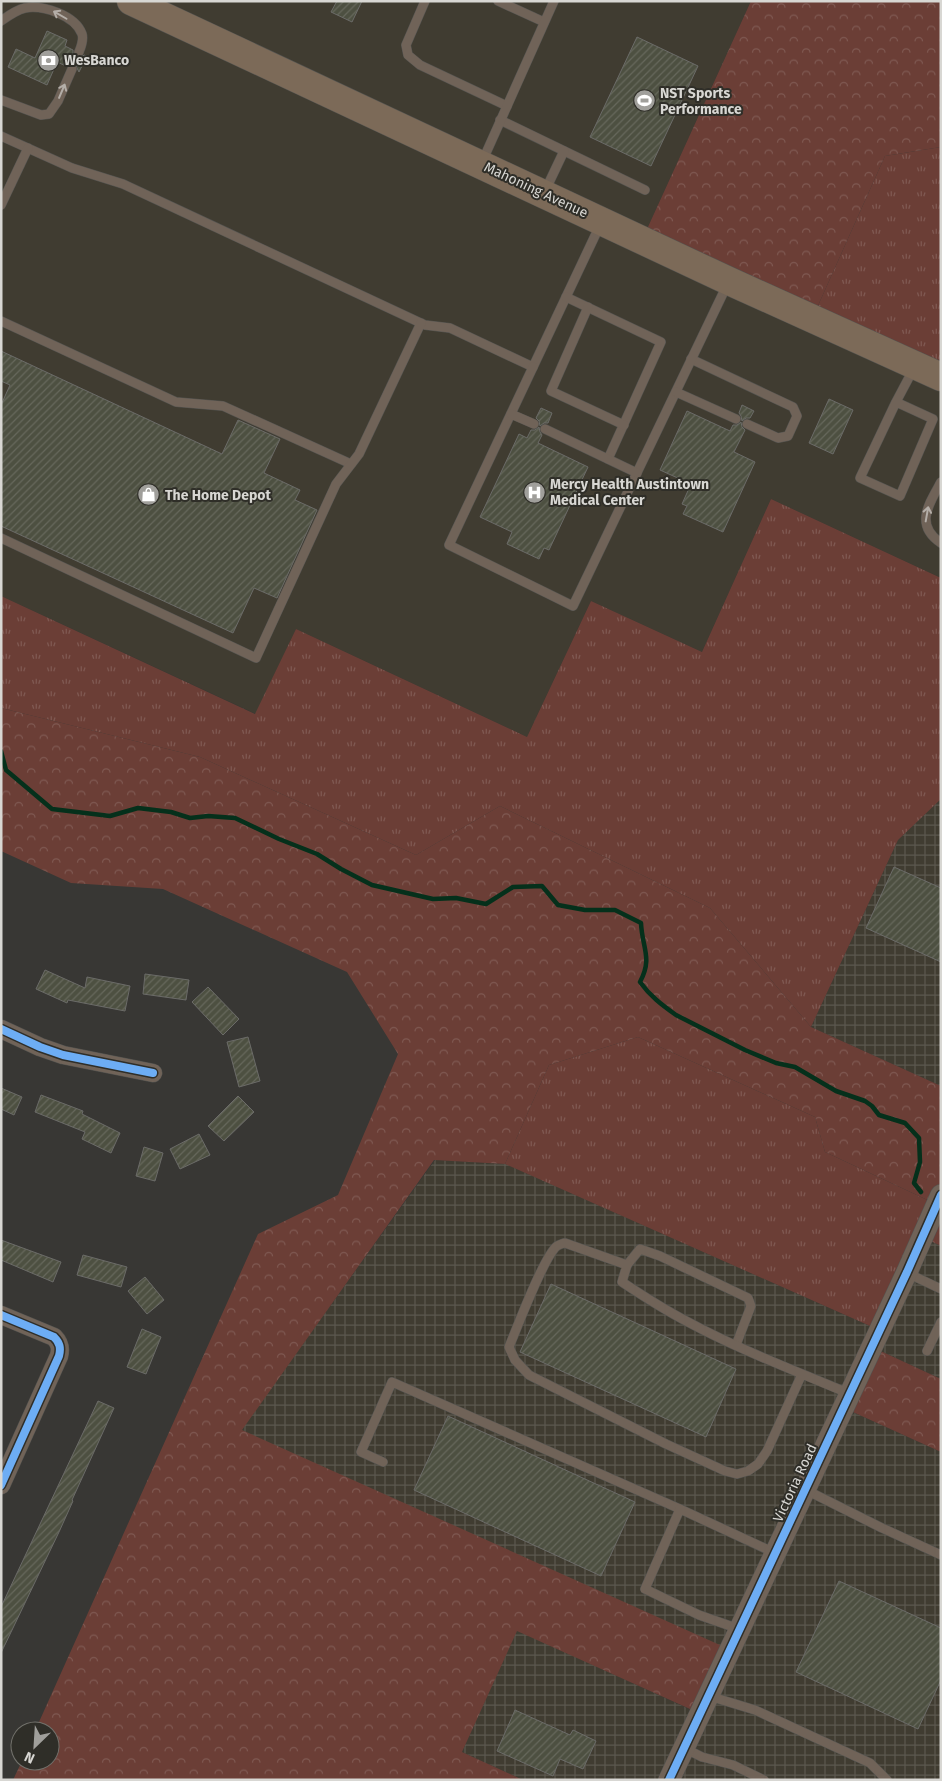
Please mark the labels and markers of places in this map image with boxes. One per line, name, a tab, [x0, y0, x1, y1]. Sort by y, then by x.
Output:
bank icon: WesBanco	[36, 48, 60, 72]
place label: WesBanco	[64, 52, 129, 69]
place label: NST Sports Performance	[660, 85, 742, 118]
sports icon: NST Sports Performance	[632, 89, 656, 113]
place label: Mercy Health Austintown Medical Center	[550, 476, 709, 509]
hospital icon: Mercy Health Austintown Medical Center	[522, 480, 546, 504]
shop icon: The Home Depot	[137, 483, 161, 507]
place label: The Home Depot	[165, 487, 271, 504]

